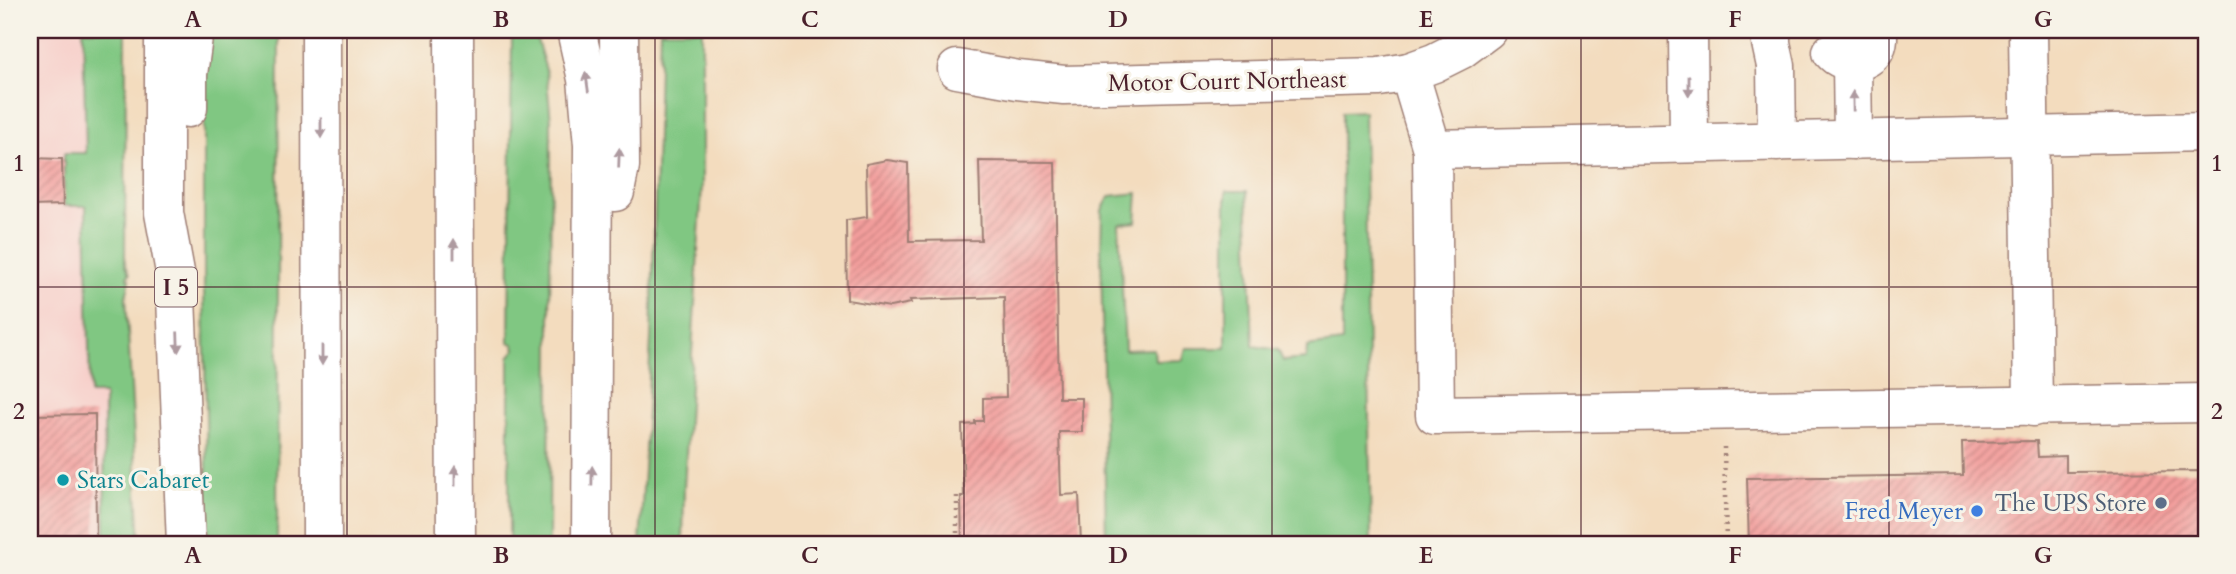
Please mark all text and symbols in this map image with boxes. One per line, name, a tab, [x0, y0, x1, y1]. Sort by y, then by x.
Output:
text: A	[184, 4, 202, 35]
text: B	[493, 4, 509, 35]
text: C	[801, 4, 819, 35]
text: D	[1108, 4, 1128, 35]
text: E	[1419, 4, 1433, 35]
text: F	[1728, 4, 1742, 35]
text: G	[2034, 4, 2053, 35]
street label: Motor Court Northeast	[1108, 63, 1347, 100]
one-way arrow	[581, 71, 592, 93]
one-way arrow	[1683, 76, 1695, 98]
one-way arrow	[1847, 90, 1858, 112]
one-way arrow	[315, 117, 327, 139]
one-way arrow	[614, 147, 625, 169]
text: 1	[13, 148, 25, 179]
text: 1	[2211, 148, 2223, 179]
one-way arrow	[449, 237, 460, 259]
road number: I 5	[155, 268, 197, 306]
one-way arrow	[173, 331, 184, 353]
one-way arrow	[316, 345, 328, 367]
text: 2	[13, 396, 25, 427]
text: 2	[2211, 396, 2223, 427]
place label: Stars Cabaret	[77, 464, 210, 497]
one-way arrow	[449, 465, 461, 487]
one-way arrow	[586, 465, 597, 487]
marker: Stars Cabaret	[55, 472, 71, 488]
place label: The UPS Store	[1994, 487, 2147, 520]
place label: Fred Meyer	[1845, 495, 1963, 528]
marker: The UPS Store	[2153, 495, 2169, 511]
marker: Fred Meyer	[1969, 503, 1985, 519]
text: A	[184, 540, 202, 571]
text: B	[493, 540, 509, 571]
text: C	[801, 540, 819, 571]
text: D	[1108, 540, 1128, 571]
text: E	[1419, 540, 1433, 571]
text: F	[1728, 540, 1742, 571]
text: G	[2034, 540, 2053, 571]

